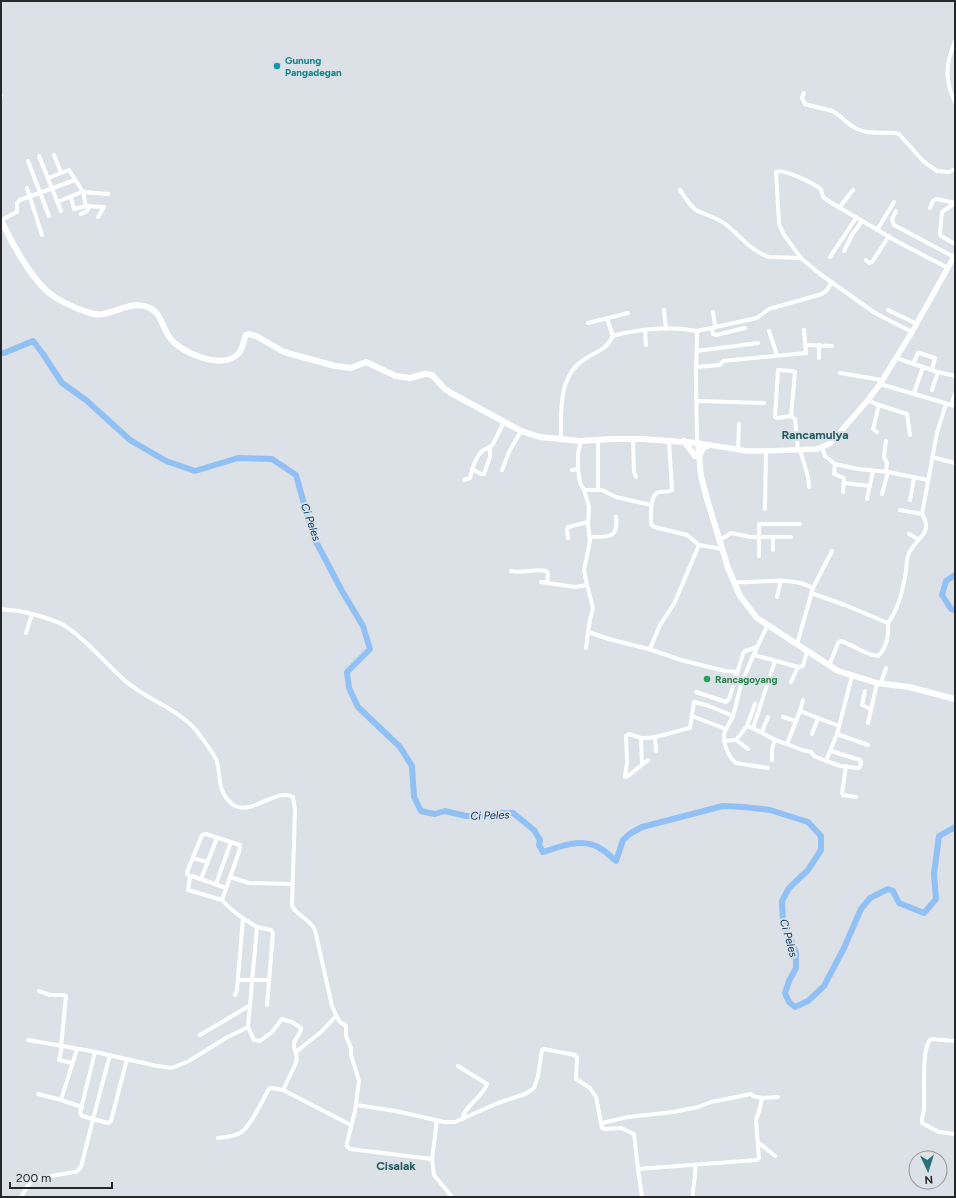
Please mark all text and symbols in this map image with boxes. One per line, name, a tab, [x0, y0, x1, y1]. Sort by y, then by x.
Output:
place label: Gunung Pangadegan	[285, 54, 342, 79]
marker: Gunung Pangadegan	[272, 61, 282, 71]
district label: Rancamulya	[781, 428, 849, 442]
water label: Ci Peles	[298, 502, 323, 543]
place label: Rancagoyang	[715, 673, 777, 686]
marker: Rancagoyang	[702, 674, 712, 684]
water label: Ci Peles	[470, 808, 510, 823]
water label: Ci Peles	[777, 918, 800, 959]
north arrow	[908, 1150, 948, 1190]
district label: Cisalak	[376, 1159, 416, 1173]
scale bar	[10, 1164, 112, 1190]
text: 200 m	[16, 1171, 51, 1185]
text: N	[924, 1173, 933, 1186]

